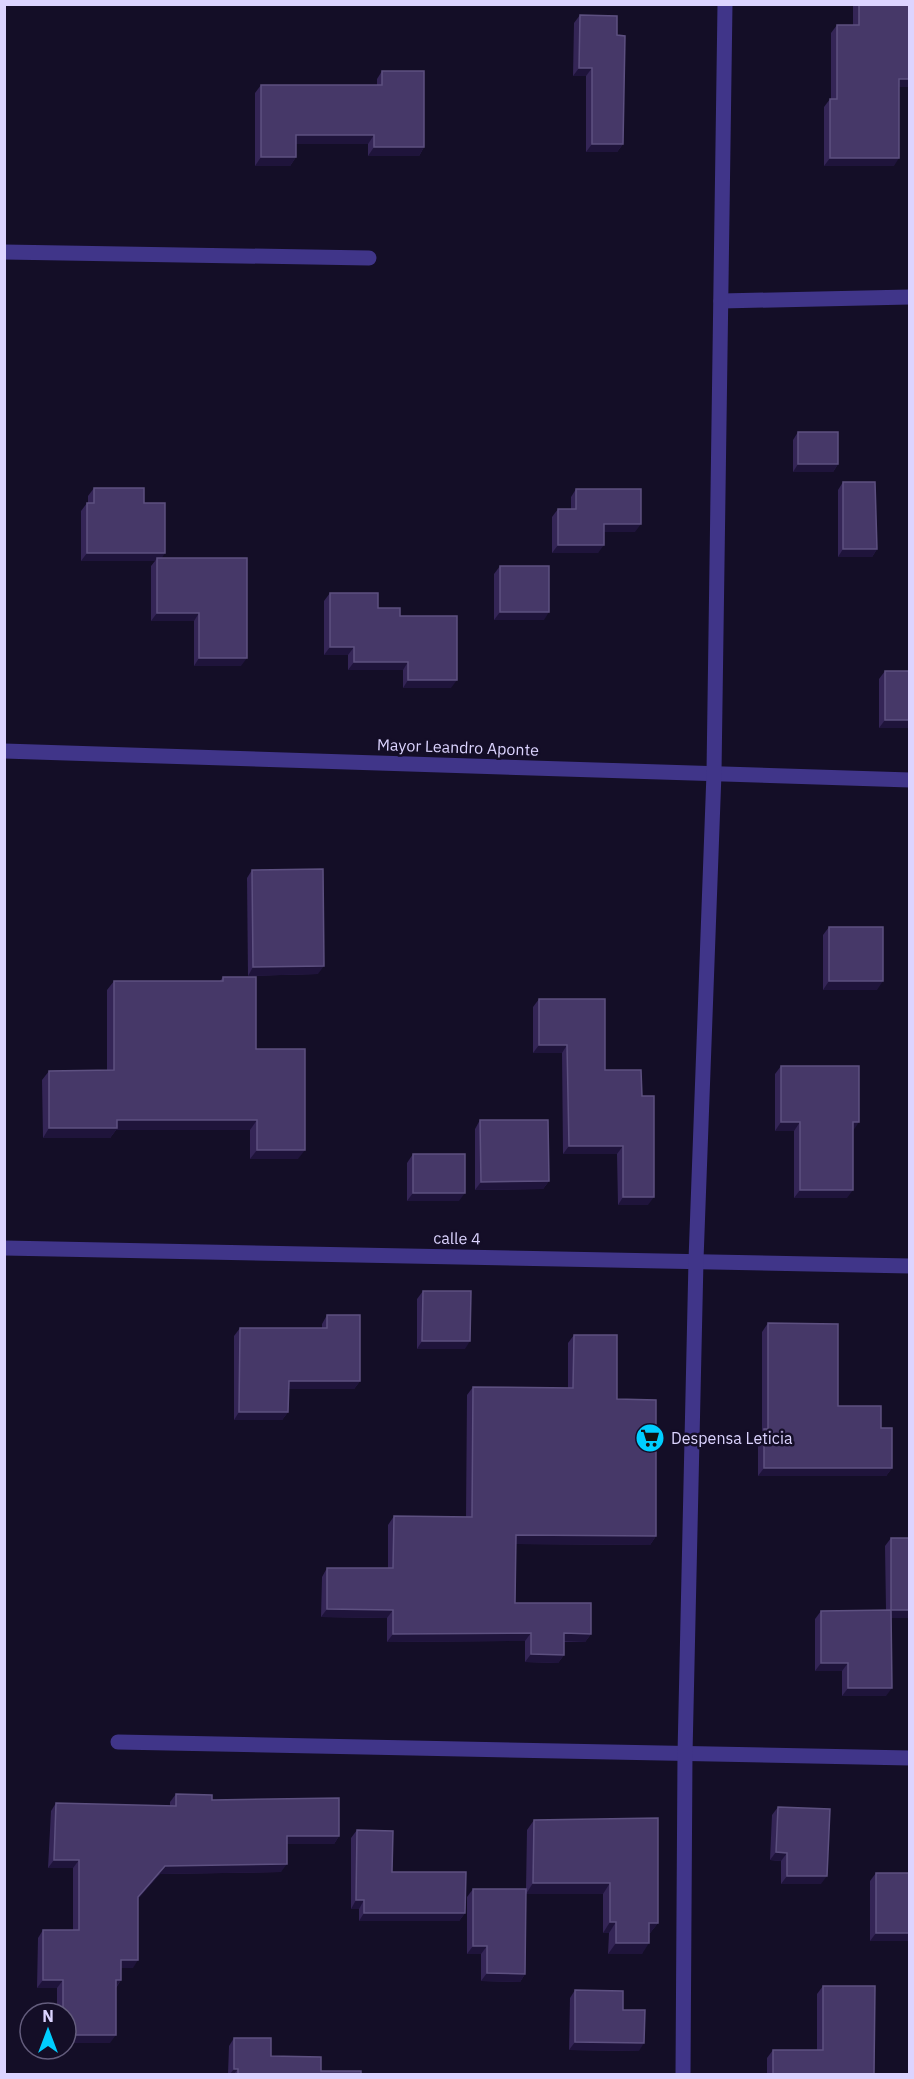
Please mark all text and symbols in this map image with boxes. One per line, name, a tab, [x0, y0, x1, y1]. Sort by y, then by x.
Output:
street label: Mayor Leandro Aponte	[377, 734, 539, 760]
street label: calle 4	[433, 1228, 481, 1248]
supermarket icon: Despensa Leticia	[634, 1422, 666, 1454]
place label: Despensa Leticia	[671, 1428, 793, 1448]
north arrow	[18, 2001, 78, 2061]
text: N	[42, 2006, 54, 2026]

